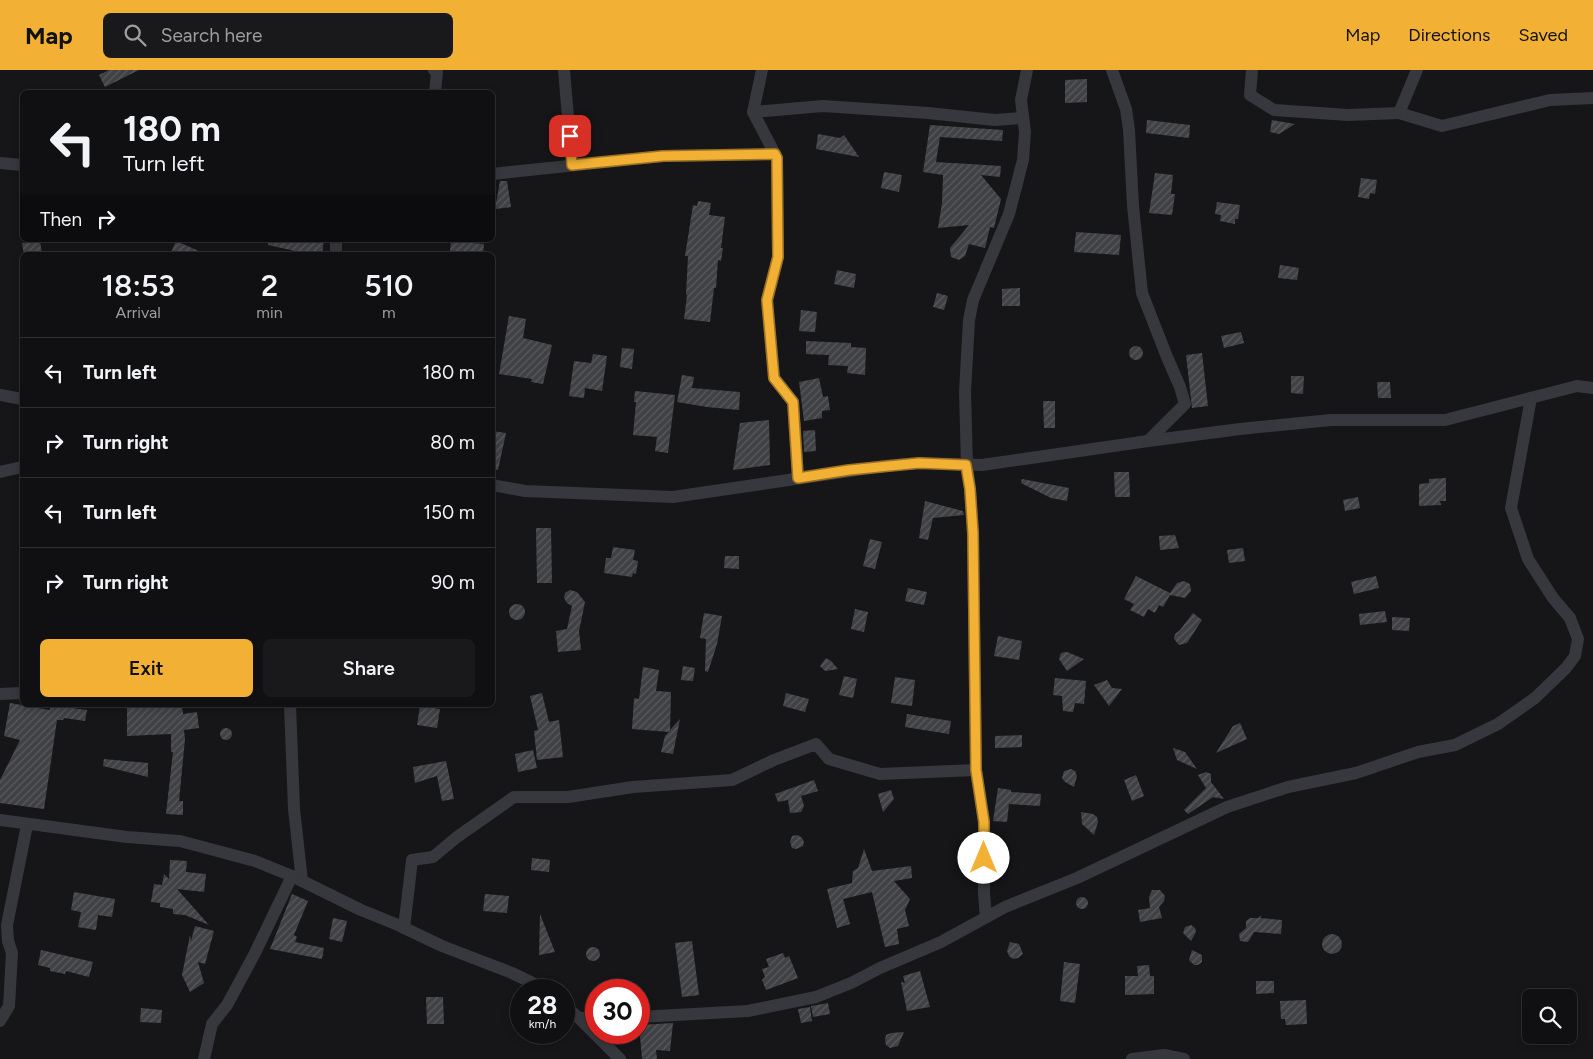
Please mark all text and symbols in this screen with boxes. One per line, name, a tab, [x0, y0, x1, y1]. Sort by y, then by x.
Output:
search box	[103, 13, 453, 58]
text: Map	[25, 21, 73, 50]
icon: search	[121, 21, 149, 49]
text: Search here	[161, 24, 262, 47]
text: Map	[1345, 24, 1380, 46]
text: Directions	[1408, 24, 1490, 46]
text: Saved	[1518, 24, 1568, 46]
text: 180 m	[123, 108, 221, 150]
icon: left	[40, 110, 105, 175]
pin	[549, 115, 591, 157]
icon: arrive	[556, 122, 584, 150]
text: Turn left	[123, 150, 205, 177]
icon: right	[92, 205, 120, 233]
text: Then	[40, 208, 82, 231]
text: 18:53	[102, 267, 175, 304]
text: 2	[261, 267, 278, 304]
text: 510	[364, 267, 413, 304]
text: Arrival	[116, 303, 161, 322]
text: min	[256, 303, 283, 322]
text: m	[382, 303, 396, 322]
icon: left	[40, 359, 68, 387]
text: Turn left	[83, 361, 157, 384]
text: 180 m	[422, 361, 475, 384]
icon: right	[40, 429, 68, 457]
text: Turn right	[83, 431, 169, 454]
text: 80 m	[430, 431, 475, 454]
icon: left	[40, 499, 68, 527]
text: Turn left	[83, 501, 157, 524]
text: 150 m	[423, 501, 475, 524]
icon: right	[40, 569, 68, 597]
text: Turn right	[83, 571, 169, 594]
text: 90 m	[431, 571, 475, 594]
button: Exit	[40, 639, 253, 697]
button: Share	[263, 639, 475, 697]
position arrow	[957, 831, 1009, 883]
speed limit sign: 30	[585, 979, 650, 1044]
map controls	[1522, 989, 1577, 1044]
button: search	[1522, 989, 1577, 1044]
text: 28	[528, 990, 557, 1020]
text: km/h	[529, 1017, 556, 1031]

